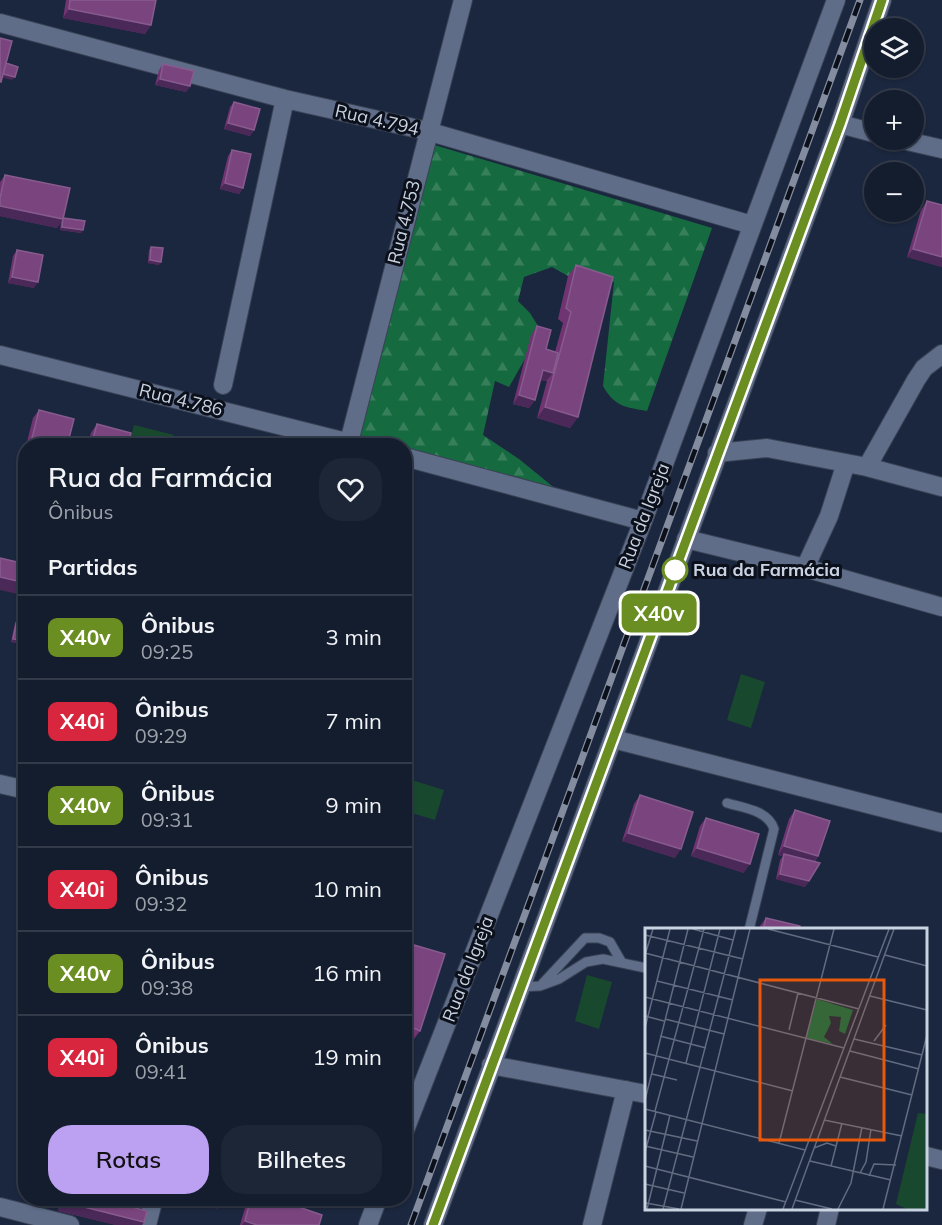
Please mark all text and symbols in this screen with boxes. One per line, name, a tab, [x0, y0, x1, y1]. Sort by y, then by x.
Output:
map controls	[864, 18, 924, 222]
button: layers	[864, 18, 924, 78]
button: +	[864, 90, 924, 150]
street label: Rua 4.794	[333, 99, 422, 140]
button: −	[864, 162, 924, 222]
street label: Rua 4.753	[382, 178, 425, 266]
street label: Rua 4.786	[137, 378, 225, 421]
button: heart	[319, 458, 382, 521]
text: Rua da Farmácia	[48, 459, 273, 494]
street label: Rua da Igreja	[613, 460, 674, 572]
text: Ônibus	[48, 499, 113, 524]
text: Partidas	[48, 553, 137, 581]
marker: Rua da Farmácia	[662, 557, 688, 583]
place label: Rua da Farmácia	[693, 558, 840, 581]
line badge: X40v	[617, 594, 701, 632]
text: X40v	[634, 600, 684, 626]
text: Ônibus	[141, 611, 215, 639]
text: 3 min	[326, 623, 382, 651]
text: X40v	[60, 624, 111, 650]
text: 09:25	[141, 639, 193, 664]
text: Ônibus	[135, 695, 209, 723]
text: 7 min	[326, 707, 382, 735]
text: X40i	[60, 708, 105, 734]
text: 09:29	[135, 723, 187, 748]
text: Ônibus	[141, 779, 215, 807]
text: 9 min	[326, 791, 382, 819]
text: X40v	[60, 792, 111, 818]
text: 09:31	[141, 807, 193, 832]
text: Ônibus	[135, 863, 209, 891]
text: 10 min	[312, 875, 382, 903]
text: X40i	[60, 876, 105, 902]
text: 09:32	[135, 891, 187, 916]
street label: Rua da Igreja	[437, 913, 498, 1025]
inset map	[645, 928, 927, 1210]
text: Ônibus	[141, 947, 215, 975]
text: 16 min	[312, 959, 382, 987]
text: X40v	[60, 960, 111, 986]
text: 09:38	[141, 975, 193, 1000]
text: Ônibus	[135, 1031, 209, 1059]
text: 19 min	[312, 1043, 382, 1071]
text: X40i	[60, 1044, 105, 1070]
text: 09:41	[135, 1059, 187, 1084]
button: Rotas	[48, 1125, 209, 1194]
button: Bilhetes	[221, 1125, 382, 1194]

